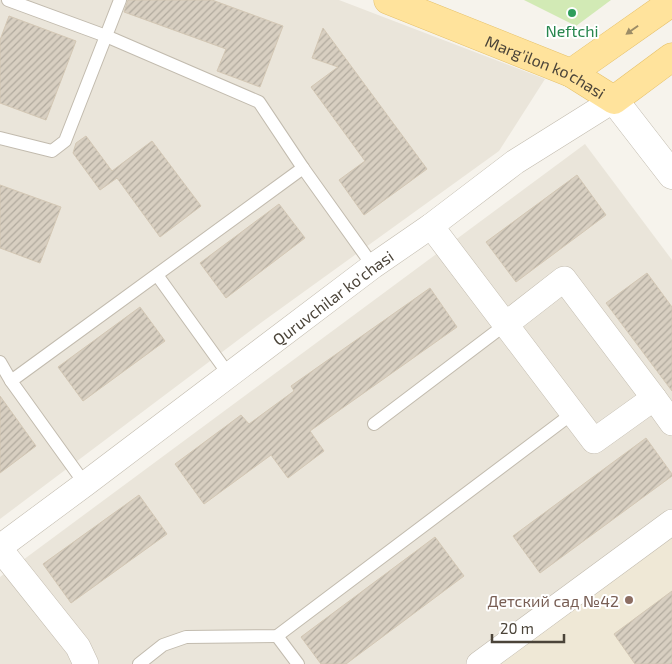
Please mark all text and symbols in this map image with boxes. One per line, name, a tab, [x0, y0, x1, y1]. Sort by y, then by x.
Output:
marker: Neftchi	[566, 7, 578, 19]
place label: Neftchi	[545, 21, 599, 40]
one-way arrow	[625, 25, 639, 35]
street label: Marg'ilon ko'chasi	[483, 30, 609, 102]
street label: Quruvchilar ko'chasi	[268, 246, 396, 349]
place label: Детский сад №42	[487, 591, 619, 610]
marker: Детский сад №42	[623, 594, 635, 606]
scale bar	[492, 612, 564, 644]
text: 20 m	[500, 619, 534, 637]

